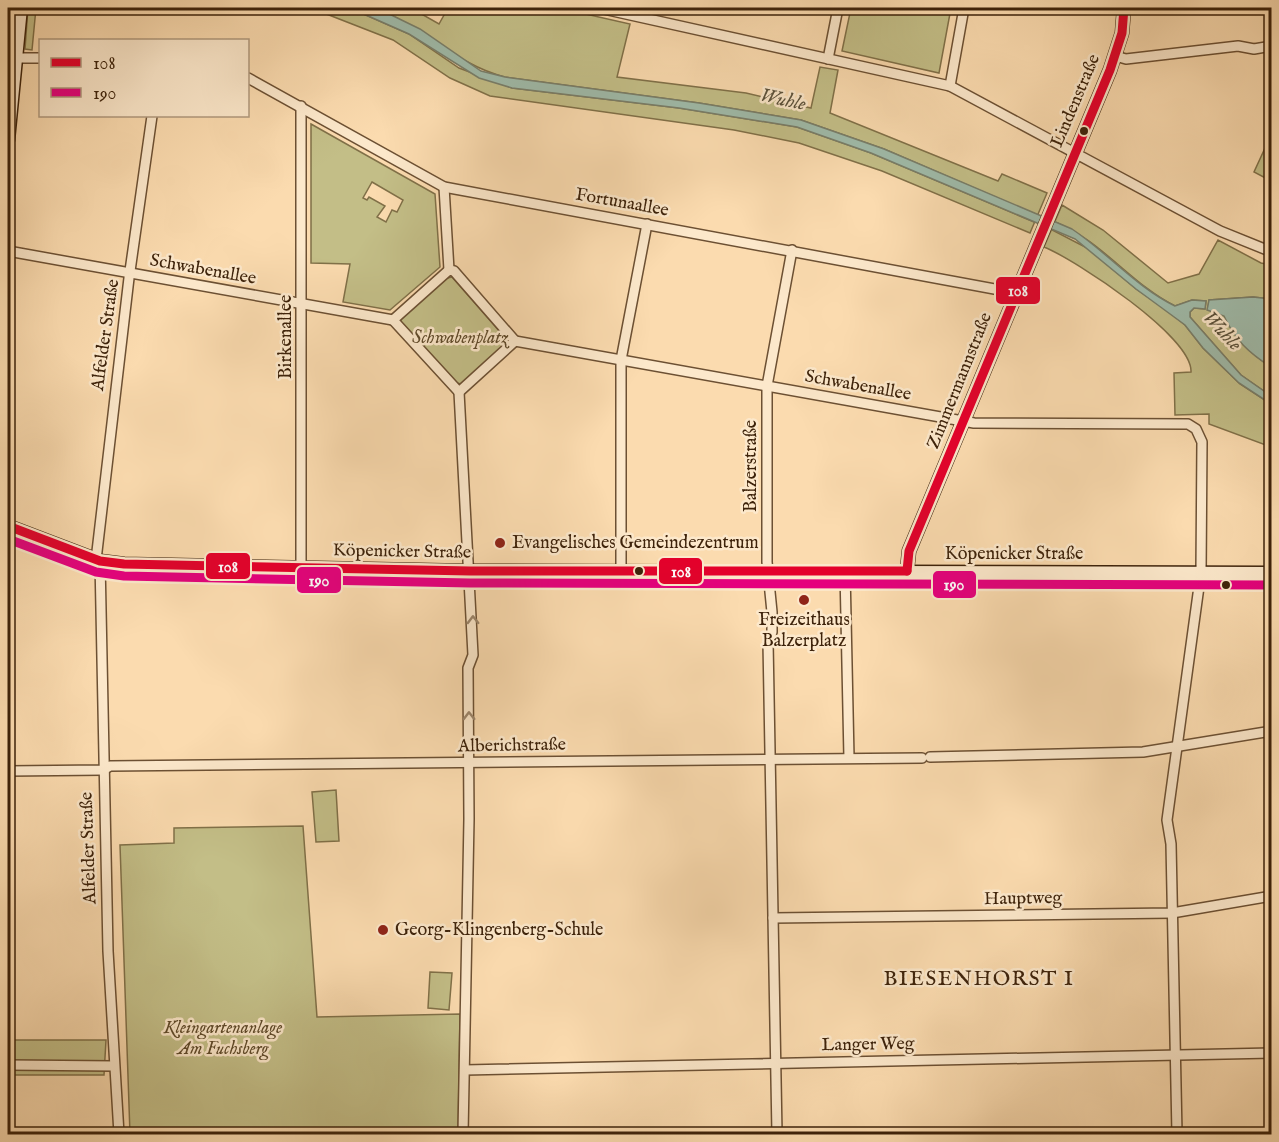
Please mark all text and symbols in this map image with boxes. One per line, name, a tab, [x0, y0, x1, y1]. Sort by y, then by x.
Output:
legend	[39, 39, 249, 117]
street label: Lindenstraße	[1046, 51, 1106, 151]
text: 108	[93, 53, 116, 76]
text: 190	[93, 83, 116, 106]
water label: Wuhle	[758, 83, 808, 117]
unlabelled marker	[1078, 125, 1090, 137]
street label: Fortunaallee	[573, 183, 671, 223]
street label: Schwabenallee	[148, 249, 258, 291]
line badge: 108	[995, 276, 1041, 305]
street label: Alfelder Straße	[87, 278, 125, 393]
text: 108	[1008, 282, 1028, 302]
street label: Birkenallee	[275, 295, 298, 379]
water label: Wuhle	[1197, 306, 1247, 357]
street label: Zimmermannstraße	[922, 309, 998, 453]
park label: Schwabenplatz	[412, 327, 510, 350]
street label: Schwabenallee	[803, 365, 913, 407]
street label: Balzerstraße	[740, 420, 763, 512]
place label: Evangelisches Gemeindezentrum	[512, 532, 759, 555]
marker: Evangelisches Gemeindezentrum	[493, 536, 507, 550]
street label: Köpenicker Straße	[333, 539, 471, 565]
street label: Köpenicker Straße	[945, 543, 1083, 566]
line badge: 108	[205, 552, 251, 580]
line badge: 108	[658, 557, 703, 585]
text: 108	[218, 558, 238, 578]
text: 108	[671, 563, 691, 583]
unlabelled marker	[633, 565, 645, 577]
line badge: 190	[296, 566, 342, 594]
line badge: 190	[932, 570, 977, 599]
text: 190	[309, 572, 330, 592]
text: 190	[944, 576, 965, 596]
unlabelled marker	[1220, 579, 1232, 591]
marker: Freizeithaus Balzerplatz	[797, 593, 811, 607]
place label: Freizeithaus Balzerplatz	[758, 609, 850, 653]
one-way arrow	[466, 615, 479, 624]
one-way arrow	[463, 711, 475, 720]
street label: Alberichstraße	[457, 734, 566, 758]
street label: Alfelder Straße	[76, 791, 102, 906]
street label: Hauptweg	[984, 887, 1063, 911]
place label: Georg-Klingenberg-Schule	[395, 919, 603, 942]
marker: Georg-Klingenberg-Schule	[376, 923, 390, 937]
district label: BIESENHORST I	[884, 966, 1074, 993]
park label: Kleingartenanlage Am Fuchsberg	[163, 1017, 282, 1061]
street label: Langer Weg	[821, 1033, 915, 1057]

